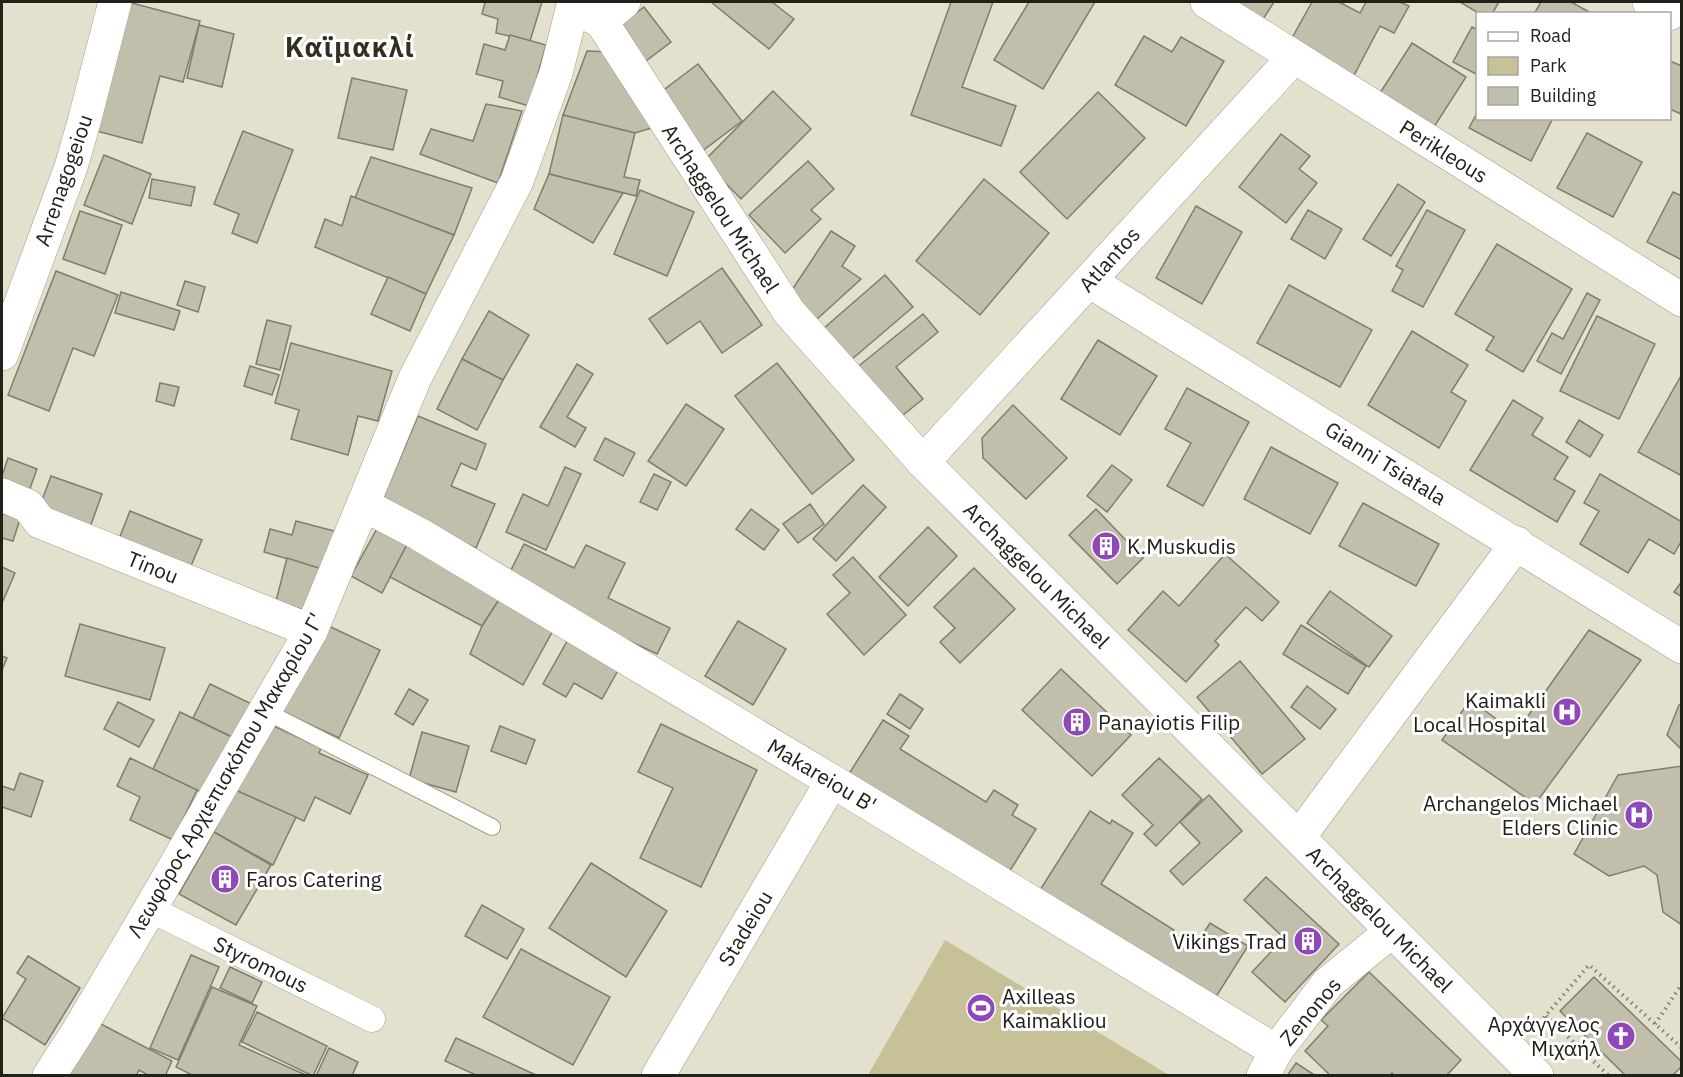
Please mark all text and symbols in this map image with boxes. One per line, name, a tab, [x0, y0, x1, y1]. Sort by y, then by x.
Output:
legend	[1476, 12, 1671, 120]
text: Road	[1530, 24, 1571, 47]
district label: Καϊμακλί	[285, 29, 415, 64]
text: Park	[1530, 54, 1567, 77]
text: Building	[1530, 84, 1597, 107]
street label: Arrenagogeiou	[27, 110, 99, 250]
street label: Perikleous	[1395, 113, 1493, 189]
street label: Archaggelou Michael	[656, 118, 786, 298]
street label: Atlantos	[1072, 220, 1146, 298]
street label: Gianni Tsiatala	[1320, 415, 1452, 511]
street label: Archaggelou Michael	[958, 496, 1116, 654]
building icon: K.Muskudis	[1090, 530, 1122, 562]
place label: K.Muskudis	[1127, 532, 1236, 560]
street label: Tinou	[123, 544, 183, 590]
street label: Λεωφόρος Αρχιεπισκόπου Μακαρίου Γ'	[120, 608, 330, 942]
place label: Kaimakli Local Hospital	[1413, 686, 1546, 738]
hospital icon: Kaimakli Local Hospital	[1551, 696, 1583, 728]
building icon: Panayiotis Filip	[1061, 706, 1093, 738]
place label: Panayiotis Filip	[1098, 708, 1240, 736]
street label: Makareiou B'	[762, 732, 882, 818]
place label: Archangelos Michael Elders Clinic	[1423, 789, 1618, 841]
hospital icon: Archangelos Michael Elders Clinic	[1623, 799, 1655, 831]
street label: Archaggelou Michael	[1301, 840, 1459, 998]
building icon: Faros Catering	[209, 863, 241, 895]
place label: Faros Catering	[246, 865, 382, 893]
street label: Stadeiou	[712, 885, 778, 971]
building icon: Vikings Trad	[1292, 925, 1324, 957]
place label: Vikings Trad	[1172, 927, 1287, 955]
street label: Styromous	[209, 929, 313, 999]
street label: Zenonos	[1273, 971, 1347, 1051]
place label: Axilleas Kaimakliou	[1002, 982, 1107, 1034]
sports icon: Axilleas Kaimakliou	[965, 992, 997, 1024]
place label: Αρχάγγελος Μιχαήλ	[1487, 1010, 1600, 1062]
church icon: Αρχάγγελος Μιχαήλ	[1605, 1020, 1637, 1052]

